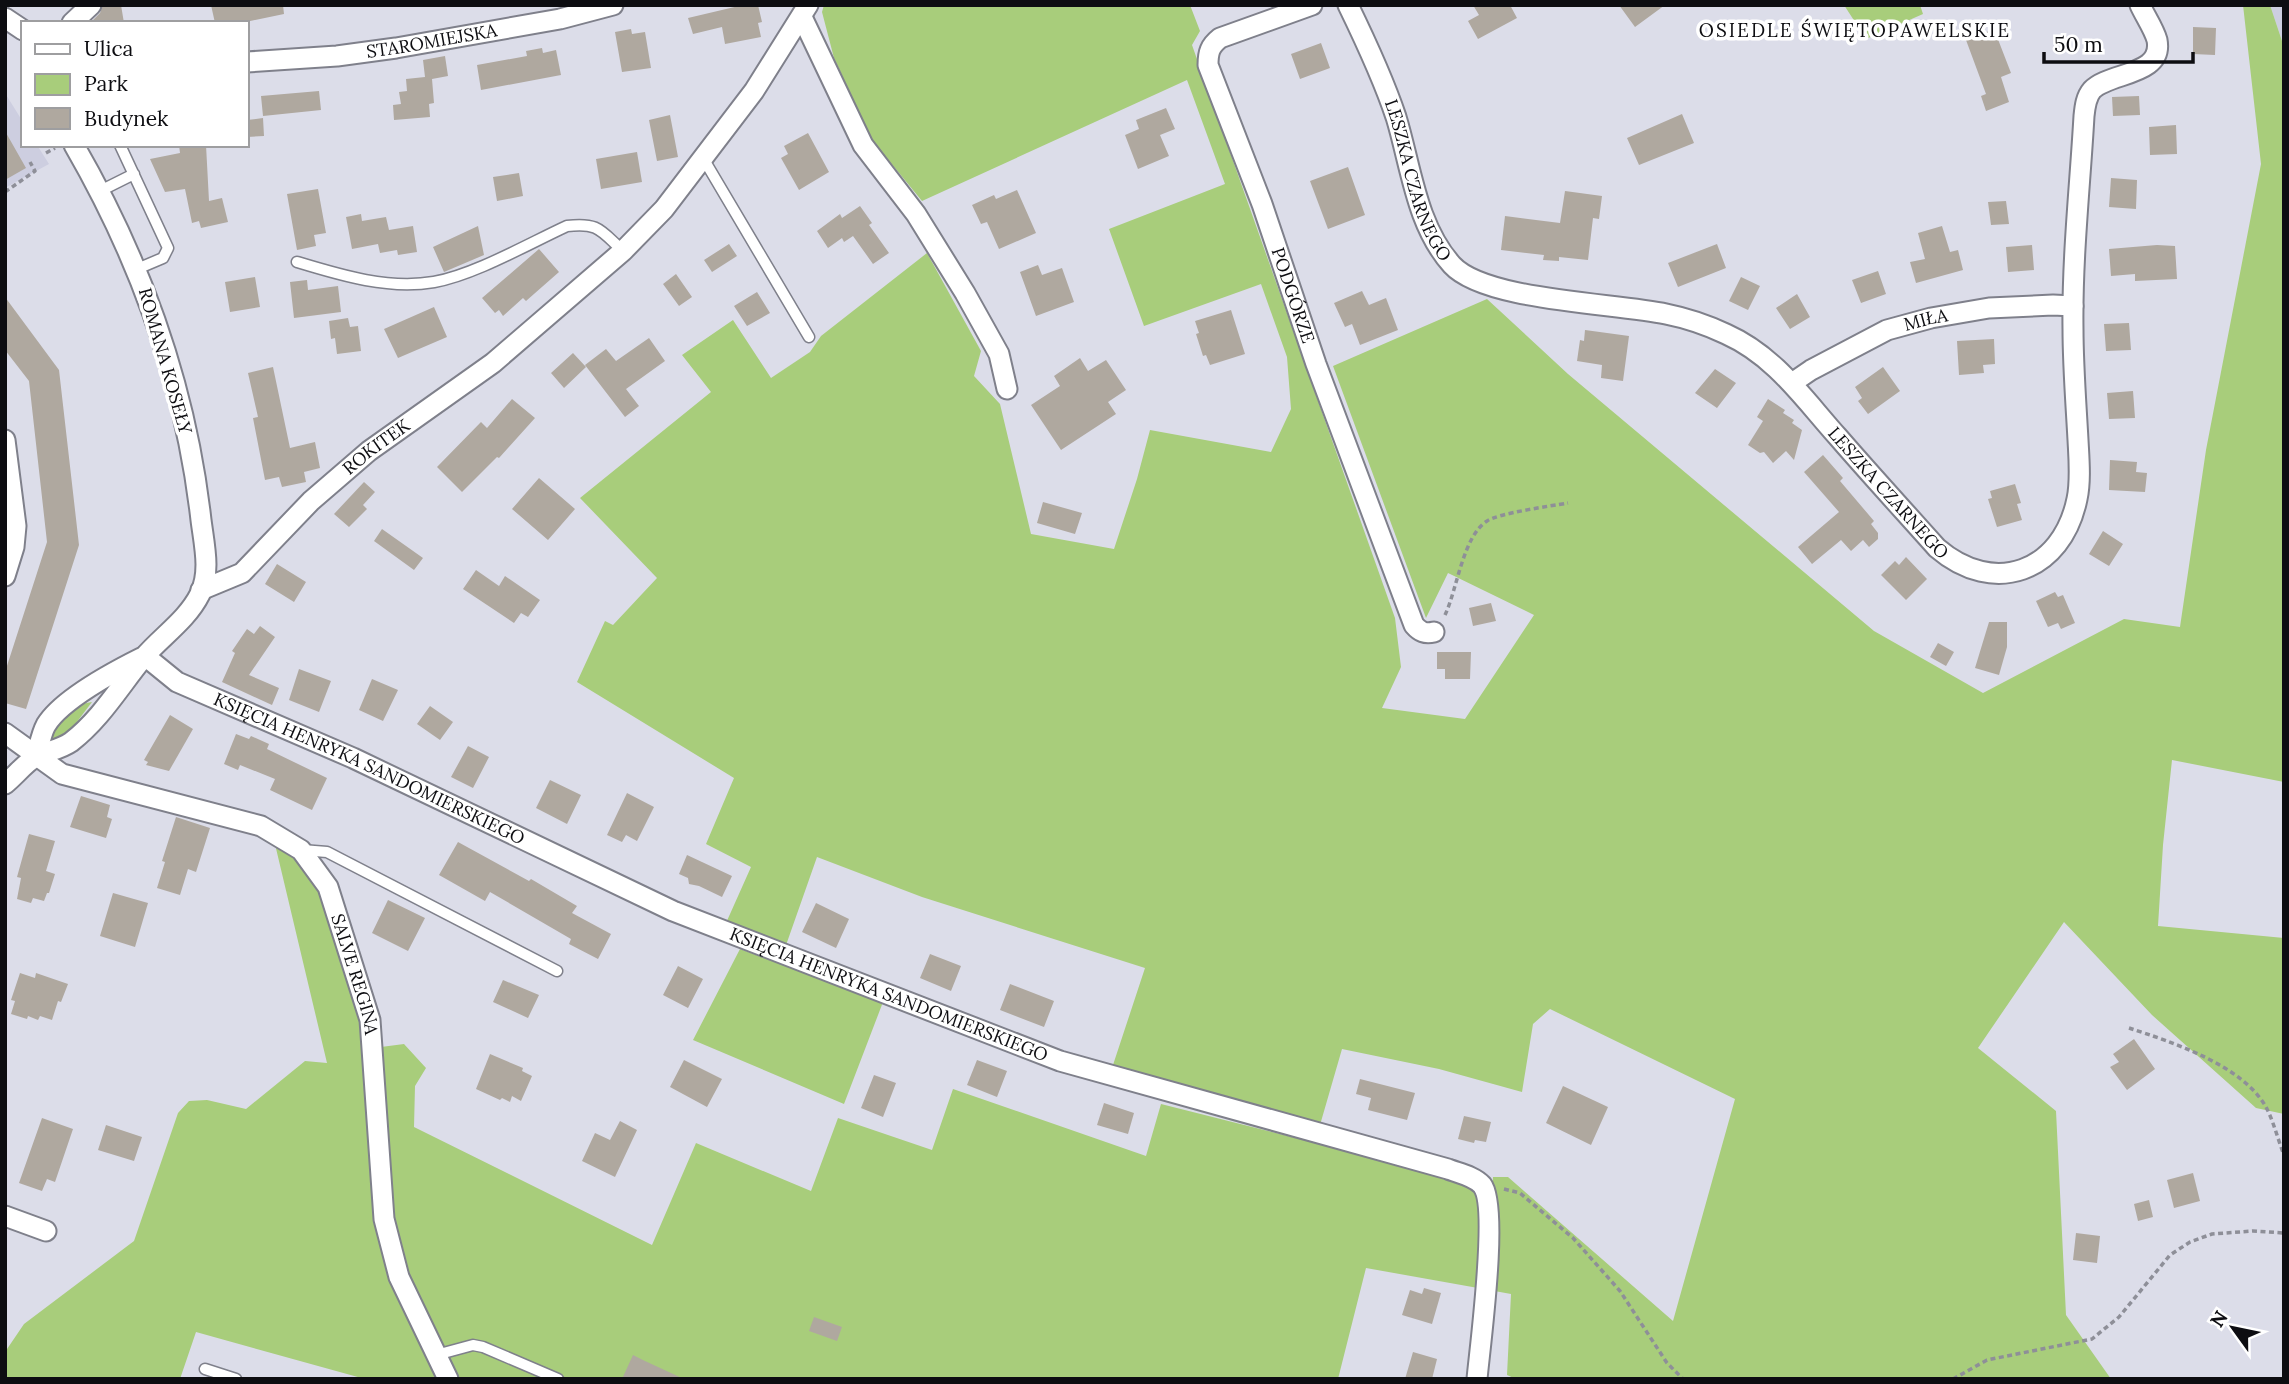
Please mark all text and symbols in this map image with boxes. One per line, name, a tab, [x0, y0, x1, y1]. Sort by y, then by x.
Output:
street label: STAROMIEJSKA	[365, 18, 500, 63]
district label: OSIEDLE ŚWIĘTOPAWELSKIE	[1699, 18, 2011, 42]
legend	[21, 21, 248, 147]
scale bar	[2044, 21, 2193, 65]
text: 50 m	[2054, 31, 2103, 58]
text: Ulica	[84, 35, 134, 62]
text: Park	[84, 70, 128, 97]
street label: LESZKA CZARNEGO	[1380, 96, 1457, 266]
text: Budynek	[84, 105, 169, 132]
street label: PODGÓRZE	[1266, 244, 1320, 346]
street label: ROMANA KOSEŁY	[134, 285, 198, 437]
street label: MIŁA	[1901, 303, 1950, 336]
street label: ROKITEK	[338, 413, 415, 480]
street label: LESZKA CZARNEGO	[1823, 422, 1954, 564]
street label: KSIĘCIA HENRYKA SANDOMIERSKIEGO	[210, 687, 529, 849]
street label: SALVE REGINA	[326, 911, 383, 1036]
street label: KSIĘCIA HENRYKA SANDOMIERSKIEGO	[726, 922, 1051, 1066]
north arrow	[2198, 1293, 2268, 1363]
text: N	[2205, 1306, 2233, 1331]

